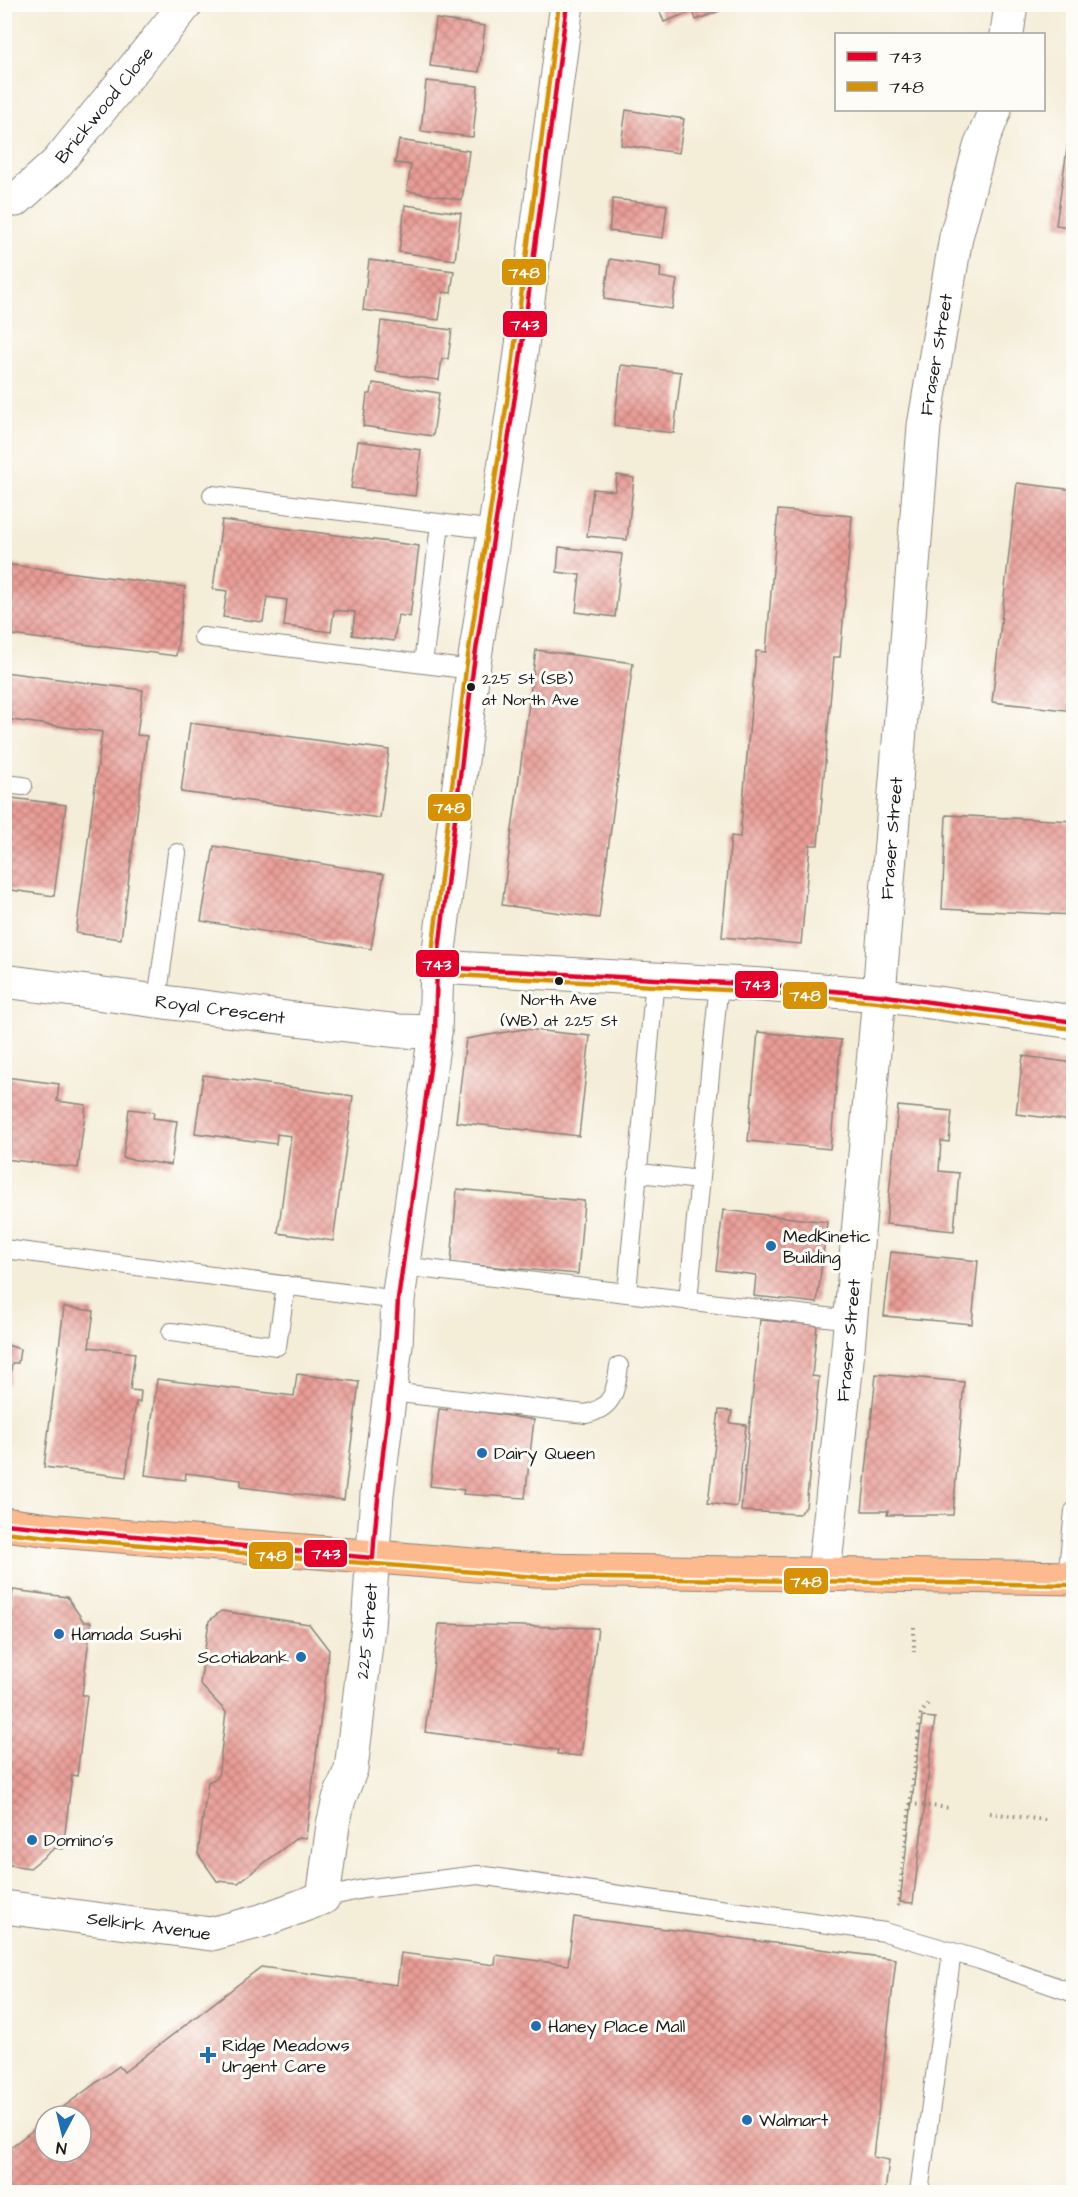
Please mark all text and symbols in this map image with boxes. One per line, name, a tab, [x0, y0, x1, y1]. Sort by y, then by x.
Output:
legend	[835, 33, 1045, 111]
street label: Brickwood Close	[50, 41, 160, 169]
text: 743	[889, 45, 921, 70]
text: 748	[889, 75, 924, 100]
line badge: 748	[501, 258, 547, 286]
text: 748	[507, 262, 540, 284]
street label: Fraser Street	[914, 291, 959, 417]
line badge: 743	[502, 310, 548, 338]
text: 743	[510, 314, 540, 336]
place label: 225 St (SB) at North Ave	[482, 668, 579, 711]
marker: 225 St (SB) at North Ave	[465, 681, 477, 693]
street label: Fraser Street	[875, 775, 909, 901]
line badge: 748	[427, 793, 472, 822]
text: 748	[432, 797, 465, 819]
line badge: 743	[415, 949, 460, 978]
text: 743	[422, 954, 452, 976]
line badge: 743	[734, 970, 779, 999]
text: 743	[741, 974, 771, 996]
marker: North Ave (WB) at 225 St	[553, 975, 565, 987]
line badge: 748	[782, 981, 828, 1010]
text: 748	[788, 985, 821, 1007]
street label: Royal Crescent	[154, 989, 287, 1031]
place label: North Ave (WB) at 225 St	[500, 989, 618, 1032]
place label: MedKinetic Building	[783, 1224, 871, 1271]
marker: MedKinetic Building	[764, 1239, 778, 1253]
street label: Fraser Street	[831, 1277, 867, 1403]
place label: Dairy Queen	[494, 1441, 595, 1467]
marker: Dairy Queen	[475, 1446, 489, 1460]
line badge: 743	[303, 1539, 348, 1568]
line badge: 748	[248, 1541, 294, 1570]
text: 743	[311, 1543, 341, 1565]
text: 748	[254, 1545, 287, 1567]
line badge: 748	[783, 1567, 829, 1595]
text: 748	[789, 1571, 822, 1593]
street label: 225 Street	[350, 1582, 384, 1680]
place label: Hamada Sushi	[71, 1622, 181, 1647]
marker: Hamada Sushi	[52, 1627, 66, 1641]
place label: Scotiabank	[197, 1645, 289, 1670]
marker: Scotiabank	[294, 1650, 308, 1664]
place label: Domino's	[44, 1828, 114, 1853]
marker: Domino's	[25, 1833, 39, 1847]
street label: Selkirk Avenue	[85, 1906, 212, 1947]
place label: Haney Place Mall	[548, 2014, 686, 2040]
marker: Haney Place Mall	[529, 2019, 543, 2033]
place label: Ridge Meadows Urgent Care	[222, 2033, 350, 2080]
marker: Ridge Meadows Urgent Care	[199, 2046, 217, 2064]
north arrow	[33, 2104, 93, 2164]
place label: Walmart	[759, 2108, 829, 2133]
marker: Walmart	[740, 2113, 754, 2127]
text: N	[55, 2136, 68, 2159]

